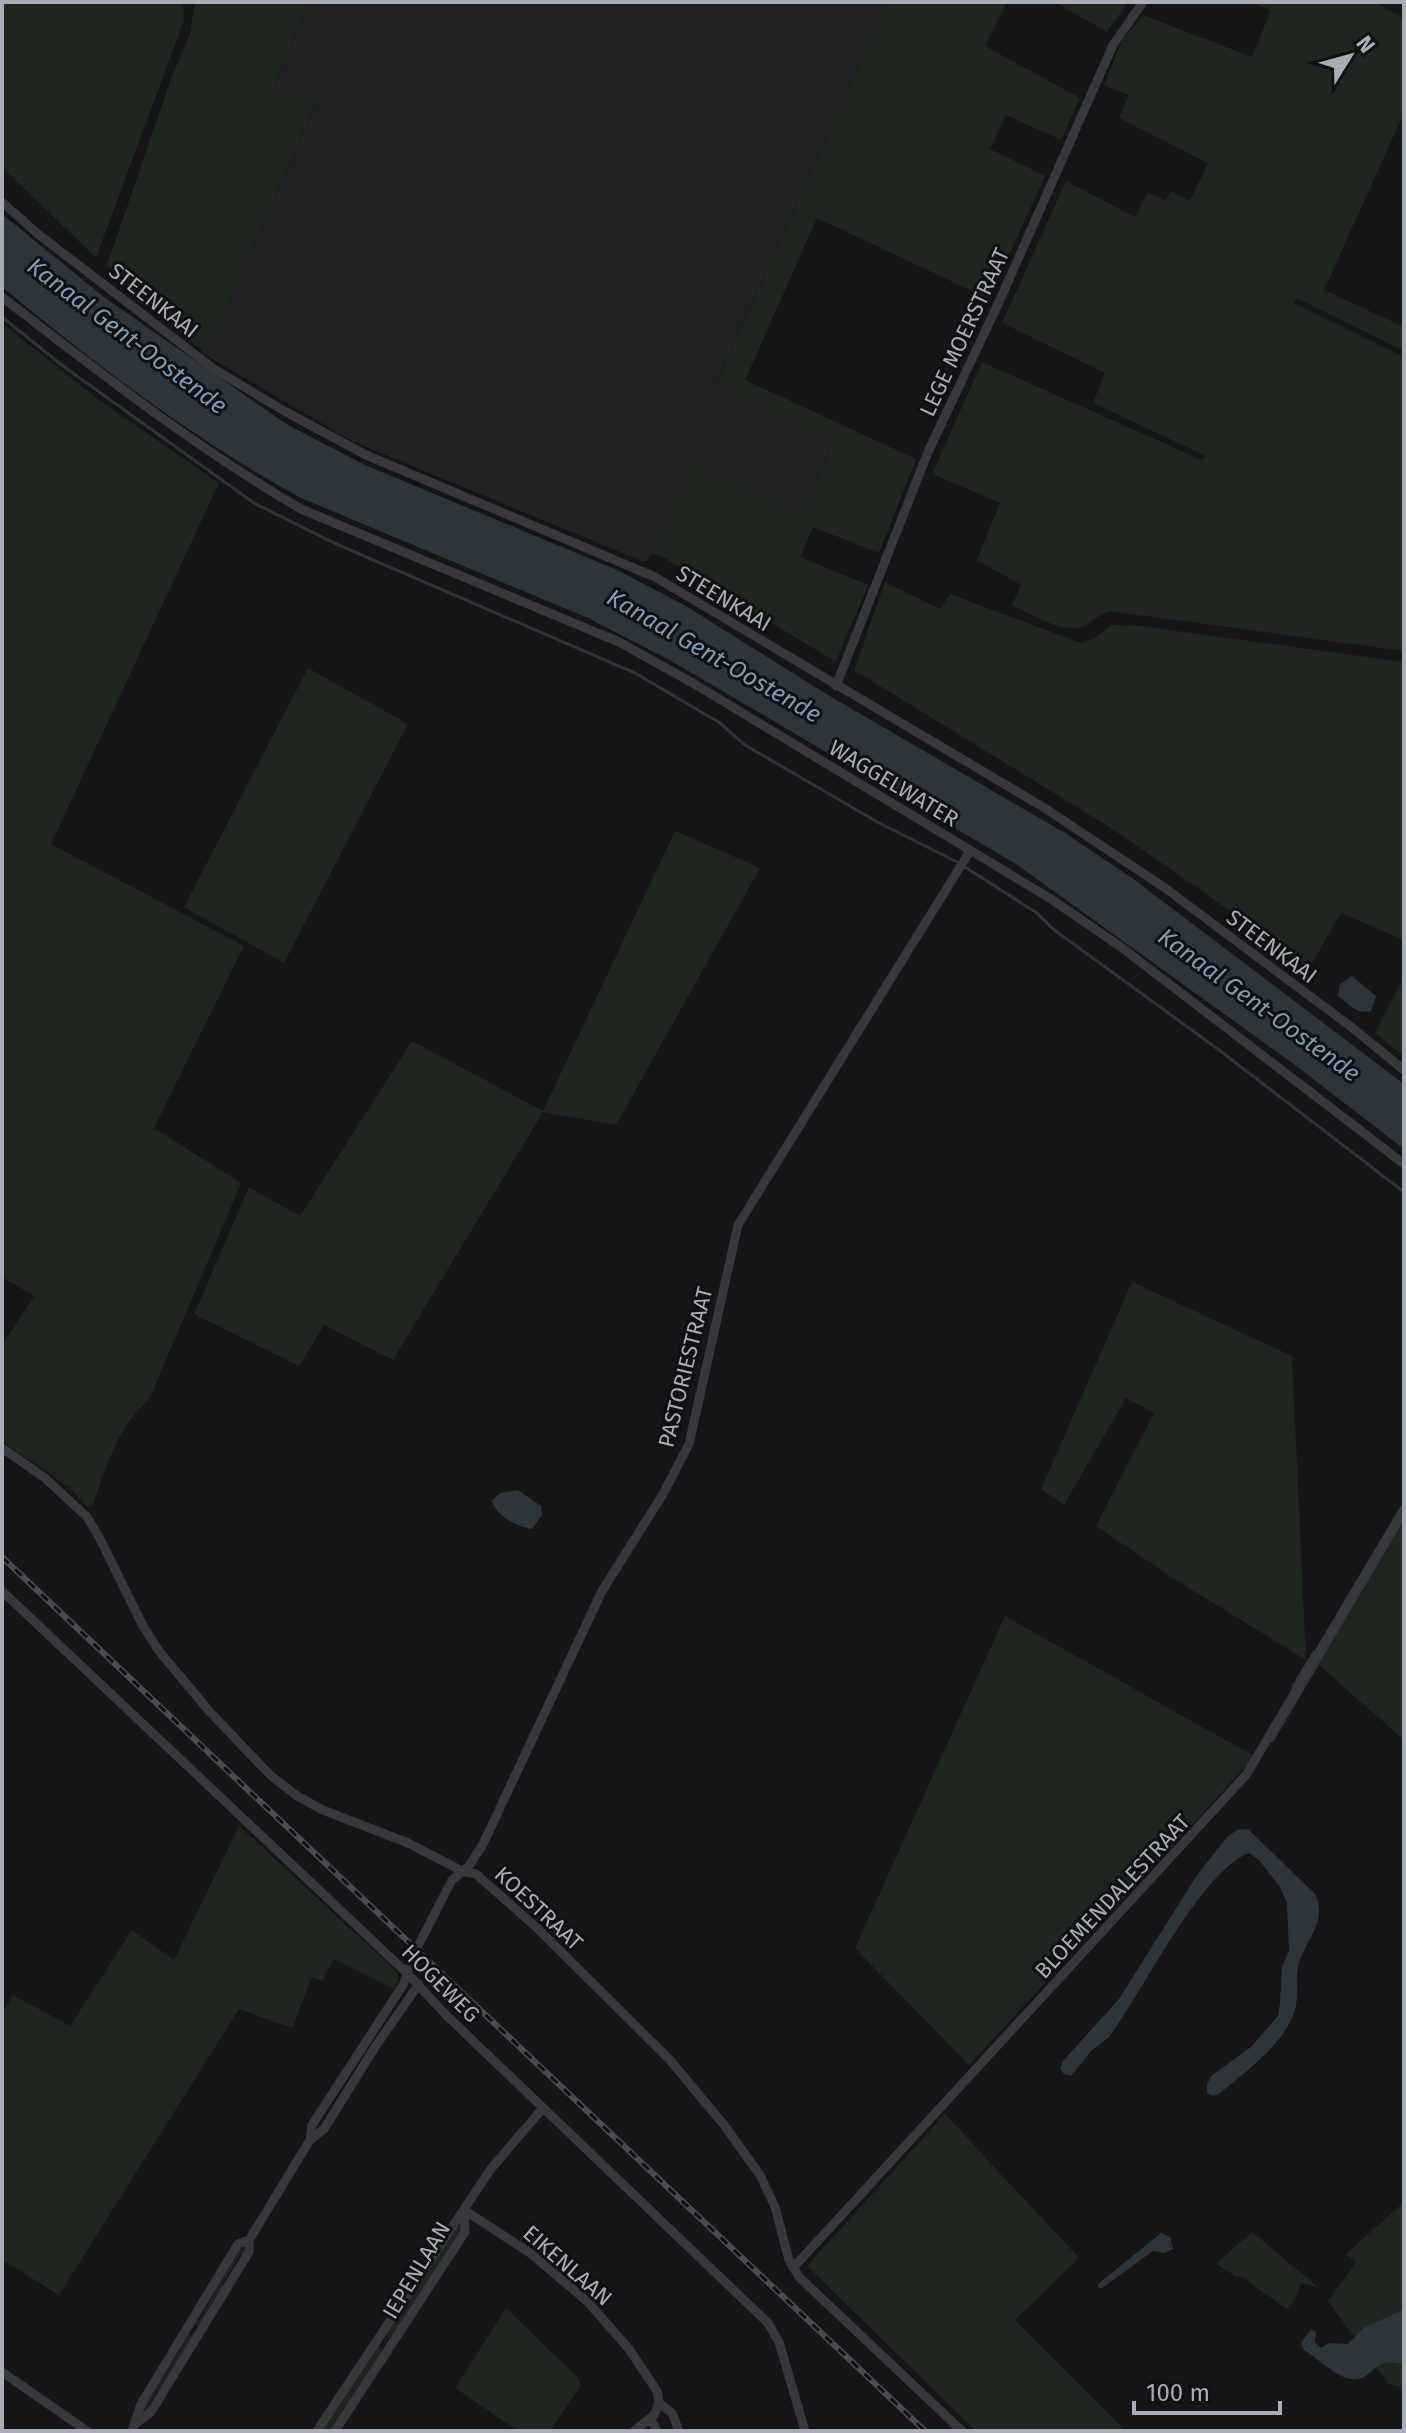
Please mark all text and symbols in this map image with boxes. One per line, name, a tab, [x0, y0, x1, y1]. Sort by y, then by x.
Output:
north arrow	[1310, 16, 1390, 96]
text: N	[1350, 30, 1381, 58]
street label: LEGE MOERSTRAAT	[914, 243, 1016, 421]
water label: Kanaal Gent-Oostende	[22, 252, 232, 420]
street label: STEENKAAI	[104, 257, 204, 344]
street label: STEENKAAI	[671, 560, 776, 637]
water label: Kanaal Gent-Oostende	[602, 583, 826, 729]
street label: WAGGELWATER	[824, 734, 963, 833]
street label: STEENKAAI	[1221, 904, 1322, 989]
water label: Kanaal Gent-Oostende	[1153, 922, 1365, 1088]
street label: PASTORIESTRAAT	[652, 1283, 719, 1450]
street label: BLOEMENDALESTRAAT	[1029, 1808, 1196, 1984]
street label: KOESTRAAT	[489, 1861, 589, 1957]
street label: HOGEWEG	[396, 1939, 485, 2028]
street label: IEPENLAAN	[377, 2217, 456, 2324]
street label: EIKENLAAN	[518, 2219, 618, 2311]
scale bar	[1134, 2365, 1280, 2415]
text: 100 m	[1146, 2379, 1210, 2407]

